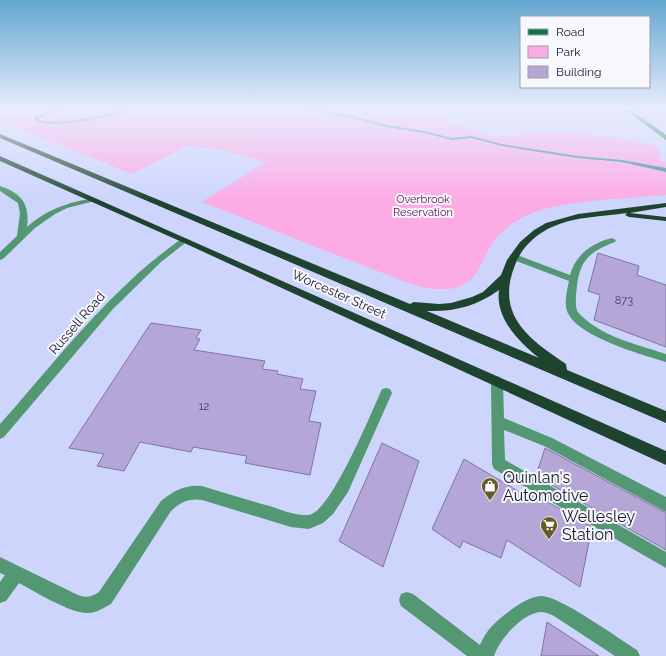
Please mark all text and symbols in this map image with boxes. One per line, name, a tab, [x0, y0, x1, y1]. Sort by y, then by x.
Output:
legend	[520, 16, 650, 88]
text: Road	[556, 25, 585, 39]
text: Park	[556, 45, 581, 59]
text: Building	[556, 65, 602, 79]
park label: Overbrook Reservation	[393, 193, 453, 219]
street label: Worcester Street	[290, 267, 389, 322]
street label: Russell Road	[46, 289, 108, 357]
house number: 873	[615, 294, 633, 307]
house number: 12	[199, 400, 209, 413]
place label: Quinlan's Automotive	[503, 468, 588, 505]
shop icon: Quinlan's Automotive	[480, 476, 500, 501]
place label: Wellesley Station	[562, 507, 635, 544]
supermarket icon: Wellesley Station	[539, 515, 559, 540]

